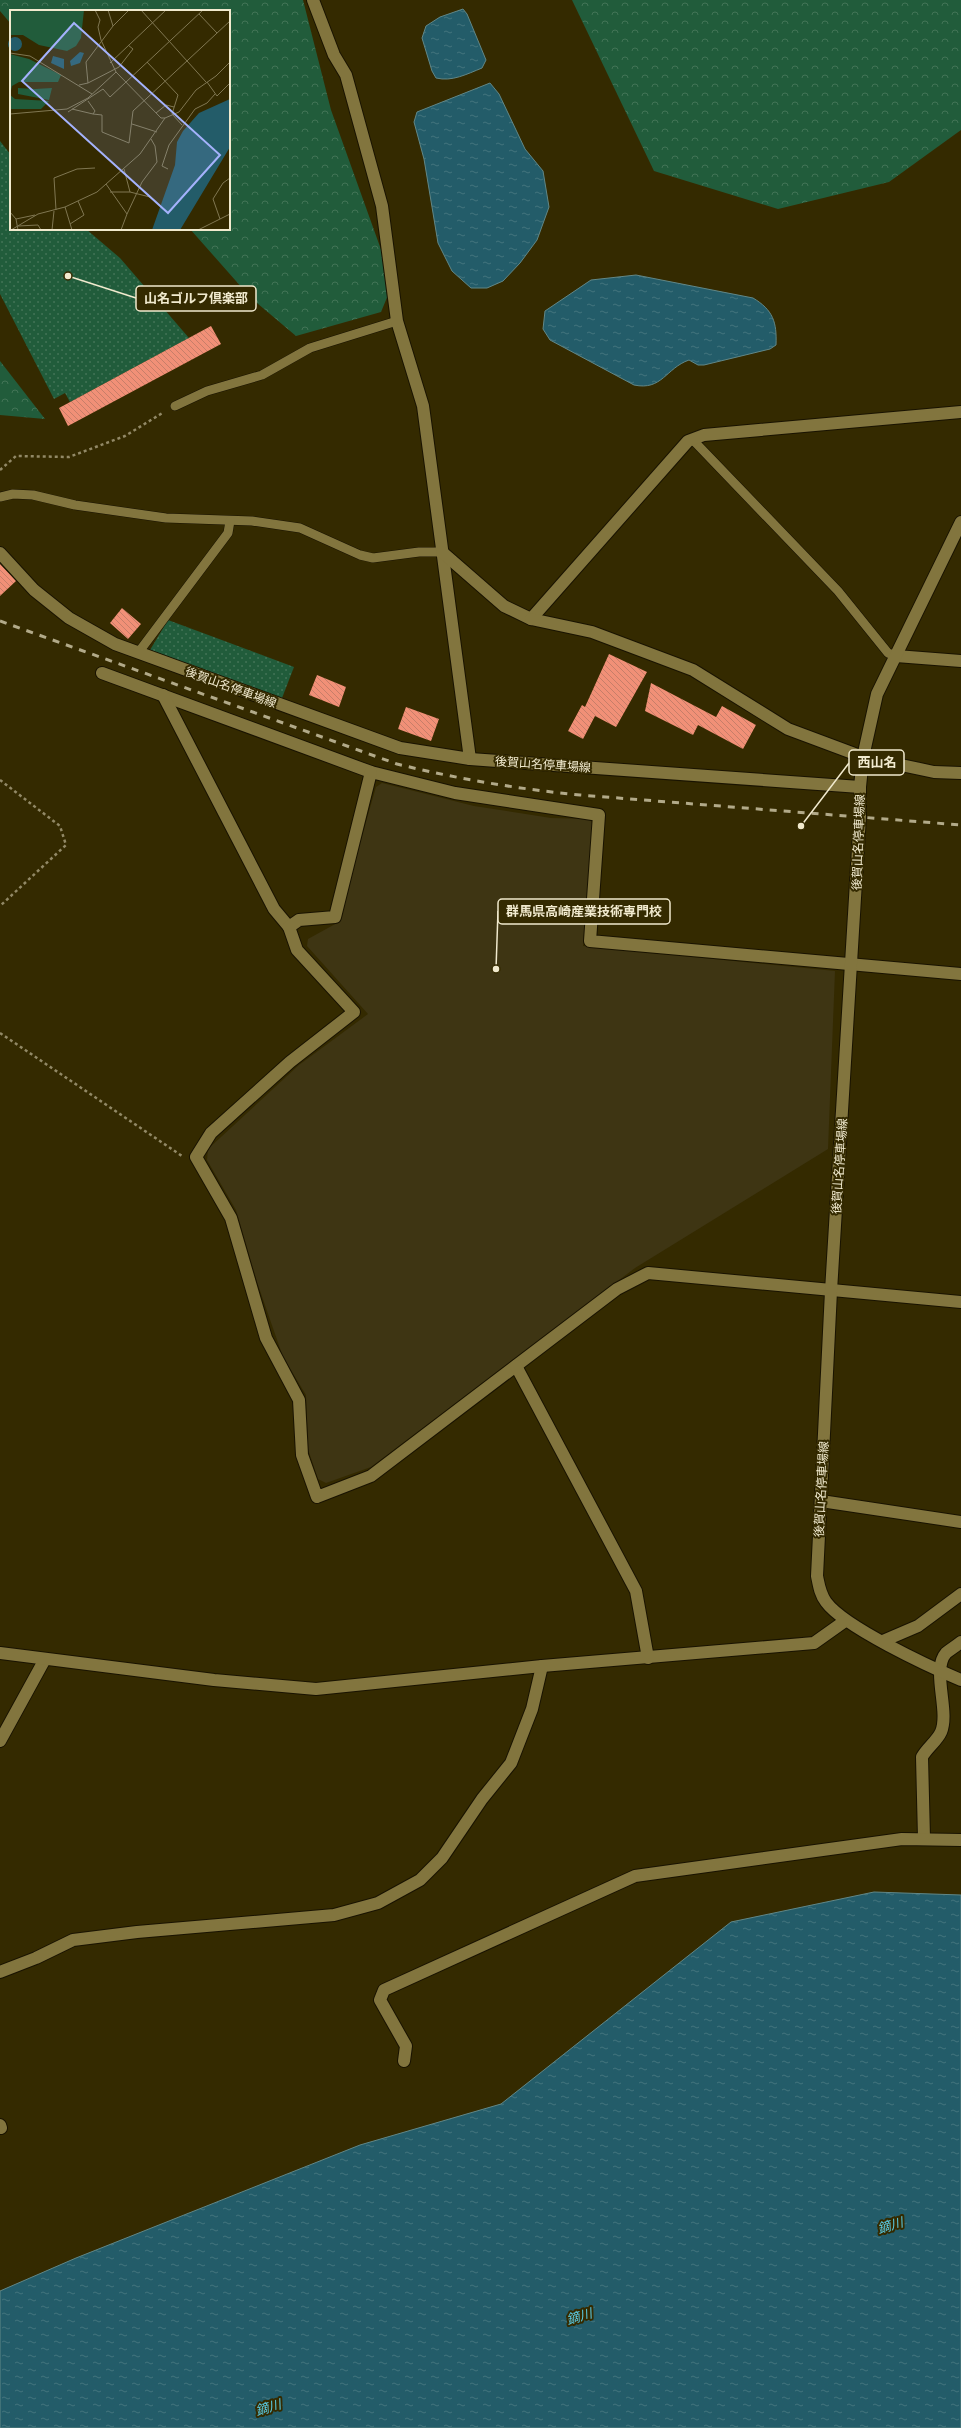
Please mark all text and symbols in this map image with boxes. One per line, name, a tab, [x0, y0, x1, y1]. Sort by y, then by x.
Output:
inset map	[10, 10, 230, 230]
callout: 山名ゴルフ倶楽部	[136, 286, 256, 311]
text: 山名ゴルフ倶楽部	[144, 290, 248, 306]
street label: 後賀山名停車場線	[183, 664, 279, 710]
callout: 西山名	[849, 750, 904, 775]
street label: 後賀山名停車場線	[495, 753, 591, 775]
text: 西山名	[857, 754, 897, 770]
street label: 後賀山名停車場線	[849, 794, 867, 890]
callout: 群馬県高崎産業技術専門校	[498, 899, 670, 924]
text: 群馬県高崎産業技術専門校	[506, 903, 662, 919]
street label: 後賀山名停車場線	[828, 1118, 850, 1214]
street label: 後賀山名停車場線	[811, 1441, 831, 1537]
water label: 鏑川	[875, 2213, 907, 2236]
water label: 鏑川	[564, 2304, 596, 2327]
water label: 鏑川	[253, 2395, 285, 2418]

